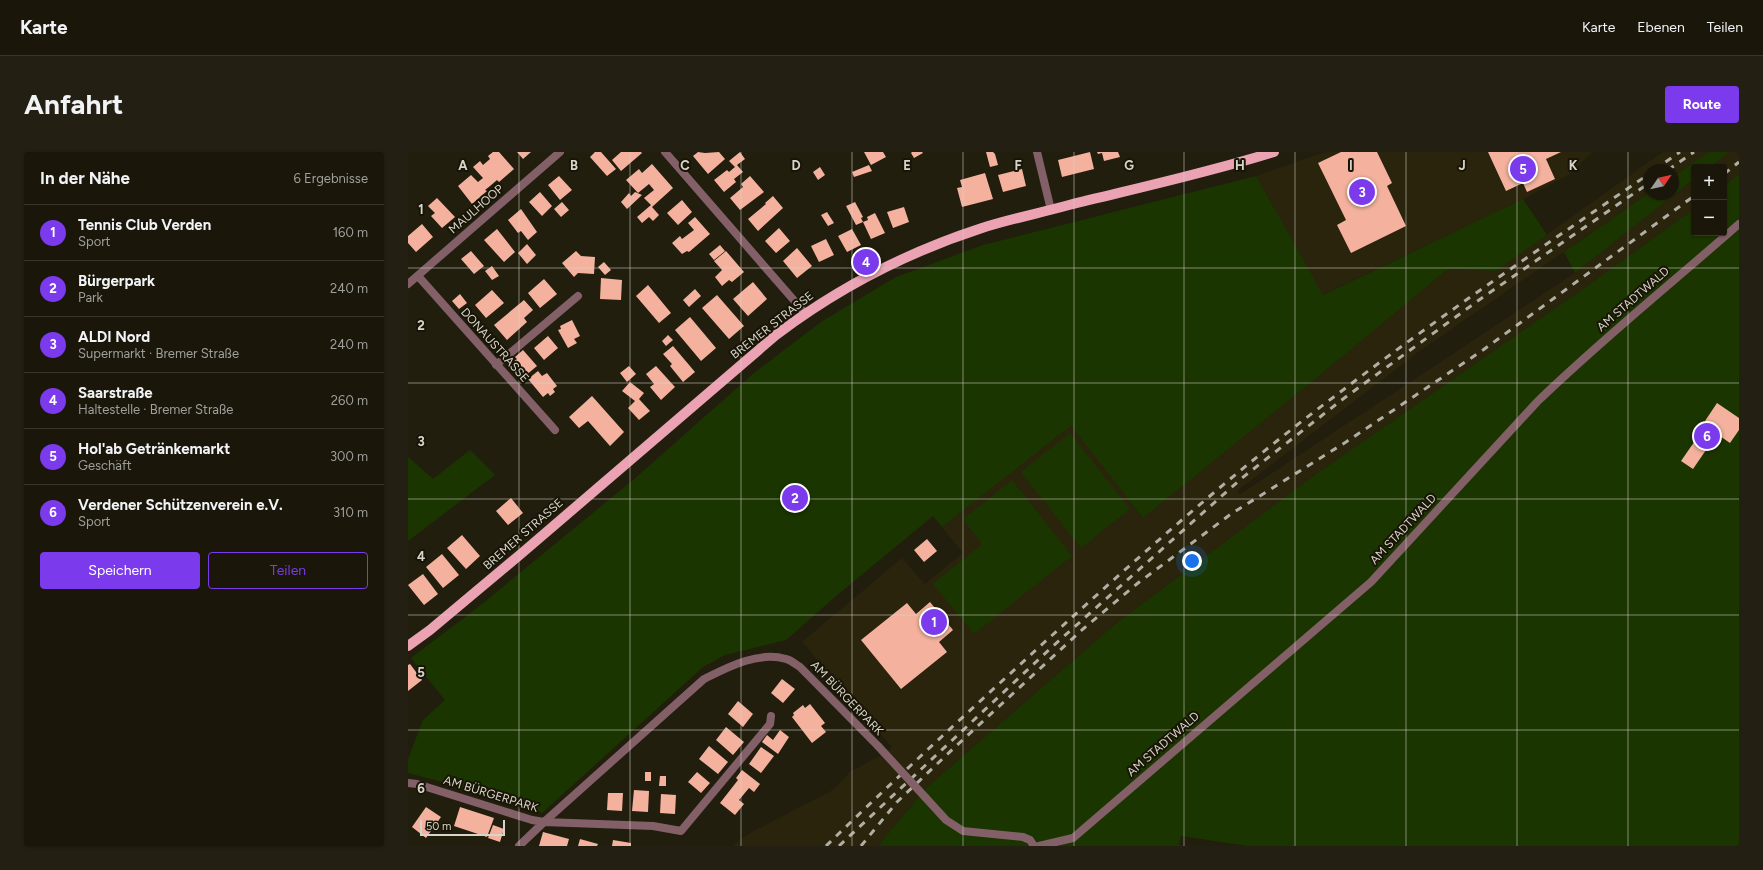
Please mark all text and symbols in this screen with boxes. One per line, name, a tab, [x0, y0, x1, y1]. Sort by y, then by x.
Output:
text: Karte	[20, 16, 67, 39]
text: Karte	[1582, 19, 1615, 36]
text: Ebenen	[1637, 19, 1685, 36]
text: Teilen	[1707, 19, 1743, 36]
button: Route	[1665, 86, 1739, 123]
text: Anfahrt	[24, 87, 123, 121]
pin: 5	[1510, 154, 1536, 184]
text: A	[458, 158, 468, 173]
text: B	[570, 158, 578, 173]
text: C	[680, 158, 690, 173]
text: D	[791, 158, 801, 173]
text: E	[903, 158, 911, 173]
text: F	[1014, 158, 1022, 173]
text: G	[1124, 158, 1134, 173]
text: H	[1235, 158, 1245, 173]
text: I	[1349, 158, 1353, 173]
text: J	[1458, 158, 1466, 173]
text: K	[1569, 158, 1578, 173]
north arrow	[1643, 164, 1679, 200]
map controls	[1691, 164, 1727, 236]
button: +	[1691, 164, 1727, 200]
text: In der Nähe	[40, 168, 130, 188]
text: 6 Ergebnisse	[294, 171, 368, 186]
pin: 3	[1349, 177, 1375, 207]
street label: MAULHOOP	[446, 182, 506, 236]
button: −	[1691, 200, 1727, 236]
text: 1	[418, 202, 424, 217]
text: Tennis Club Verden	[78, 216, 211, 234]
text: 1	[50, 225, 56, 240]
text: 160 m	[333, 225, 368, 240]
text: Sport	[78, 234, 111, 249]
pin: 4	[853, 247, 879, 277]
street label: AM STADTWALD	[1594, 264, 1672, 334]
text: Bürgerpark	[78, 272, 155, 290]
text: 2	[49, 281, 57, 296]
text: 240 m	[330, 281, 368, 296]
street label: BREMER STRASSE	[728, 288, 816, 362]
text: Park	[78, 290, 103, 305]
street label: DONAUSTRASSE	[458, 305, 532, 385]
text: 2	[417, 318, 425, 333]
text: ALDI Nord	[78, 328, 150, 346]
text: 3	[49, 337, 57, 352]
text: 240 m	[330, 337, 368, 352]
text: Supermarkt · Bremer Straße	[78, 346, 239, 361]
text: Saarstraße	[78, 384, 153, 402]
text: 4	[49, 393, 57, 408]
text: 260 m	[331, 393, 368, 408]
text: Haltestelle · Bremer Straße	[78, 402, 233, 417]
pin: 6	[1694, 421, 1720, 451]
text: 3	[417, 434, 425, 449]
text: Hol'ab Getränkemarkt	[78, 440, 230, 458]
text: 5	[49, 449, 57, 464]
text: 300 m	[330, 449, 368, 464]
text: Geschäft	[78, 458, 132, 473]
pin: 2	[782, 483, 808, 513]
street label: AM STADTWALD	[1367, 491, 1439, 567]
text: Verdener Schützenverein e.V.	[78, 496, 283, 514]
street label: BREMER STRASSE	[480, 496, 566, 572]
text: 6	[49, 505, 57, 520]
text: 310 m	[333, 505, 368, 520]
text: Sport	[78, 514, 111, 529]
text: 4	[417, 549, 425, 564]
your location	[1182, 551, 1202, 571]
button: Speichern	[40, 552, 200, 589]
button: Teilen	[208, 552, 368, 589]
pin: 1	[921, 607, 947, 637]
street label: AM BÜRGERPARK	[808, 658, 887, 739]
text: 5	[417, 665, 425, 680]
street label: AM STADTWALD	[1124, 709, 1202, 779]
street label: AM BÜRGERPARK	[442, 773, 541, 815]
text: 6	[417, 781, 425, 796]
scale bar	[420, 818, 505, 837]
text: 50 m	[426, 820, 451, 833]

